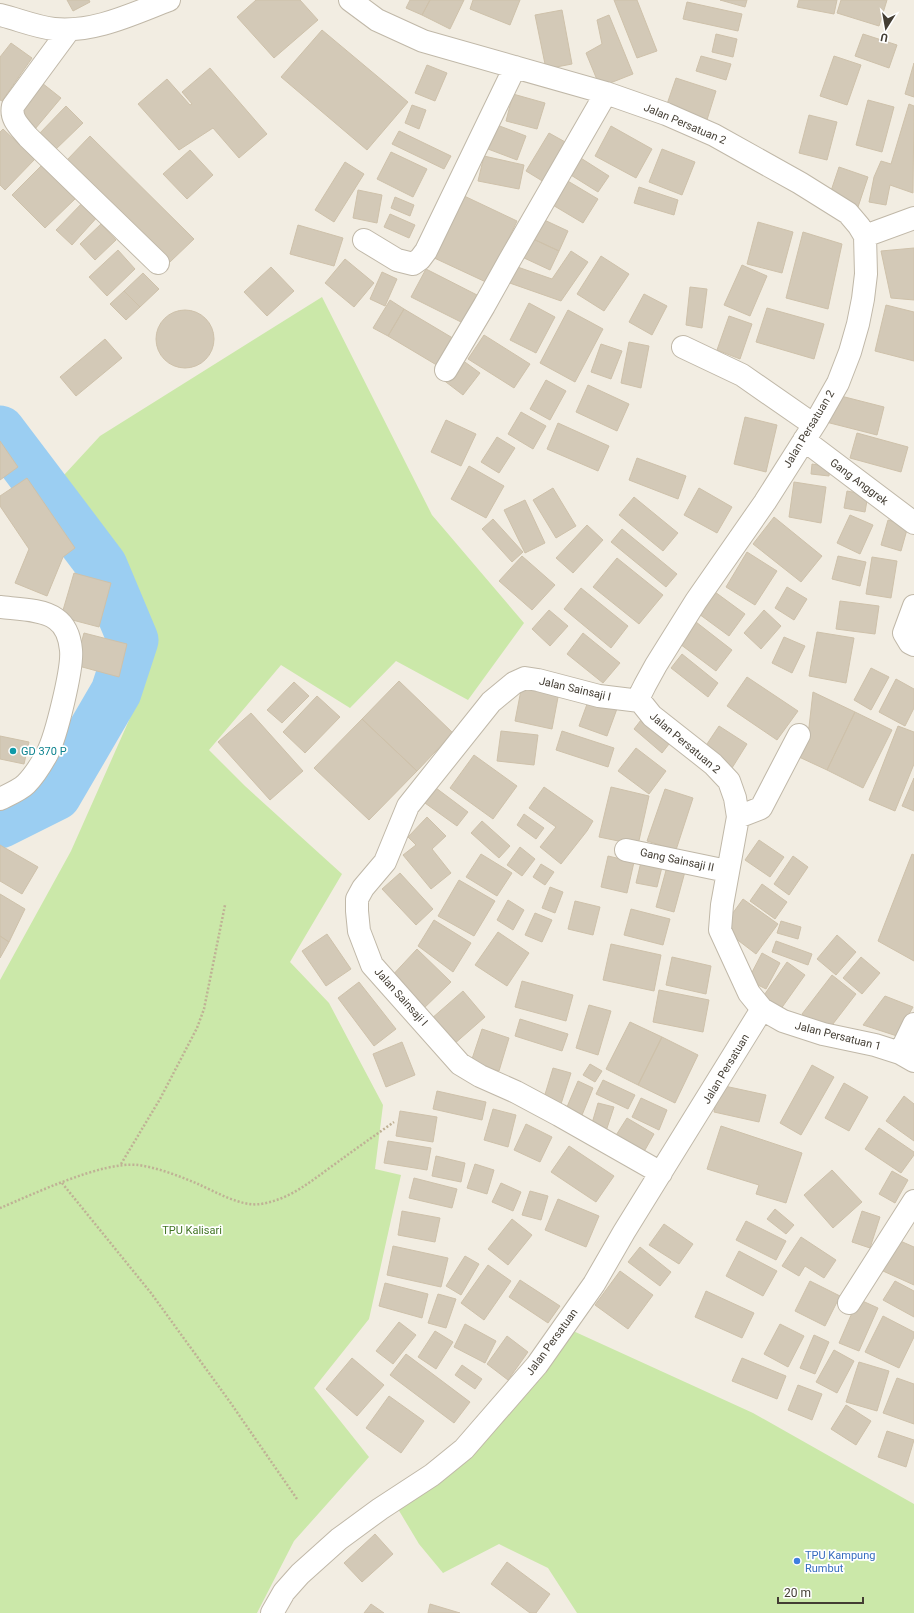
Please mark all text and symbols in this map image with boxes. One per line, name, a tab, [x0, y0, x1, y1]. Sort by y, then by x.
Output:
north arrow	[866, 8, 906, 48]
text: U	[879, 30, 889, 44]
street label: Jalan Persatuan 2	[642, 101, 728, 147]
street label: Jalan Persatuan 2	[781, 388, 837, 470]
street label: Gang Anggrek	[827, 456, 891, 508]
street label: Jalan Sainsaji I	[538, 674, 612, 704]
street label: Jalan Persatuan 2	[647, 710, 723, 776]
place label: GD 370 P	[21, 745, 67, 758]
marker: GD 370 P	[8, 746, 18, 756]
street label: Gang Sainsaji II	[639, 846, 715, 874]
street label: Jalan Sainsaji I	[372, 965, 430, 1029]
street label: Jalan Persatuan 1	[794, 1019, 882, 1053]
street label: Jalan Persatuan	[700, 1032, 752, 1106]
park label: TPU Kalisari	[162, 1224, 222, 1237]
street label: Jalan Persatuan	[523, 1306, 581, 1378]
place label: TPU Kampung Rumbut	[805, 1549, 875, 1575]
marker: TPU Kampung Rumbut	[792, 1556, 802, 1566]
scale bar	[778, 1579, 863, 1605]
text: 20 m	[784, 1586, 811, 1600]

